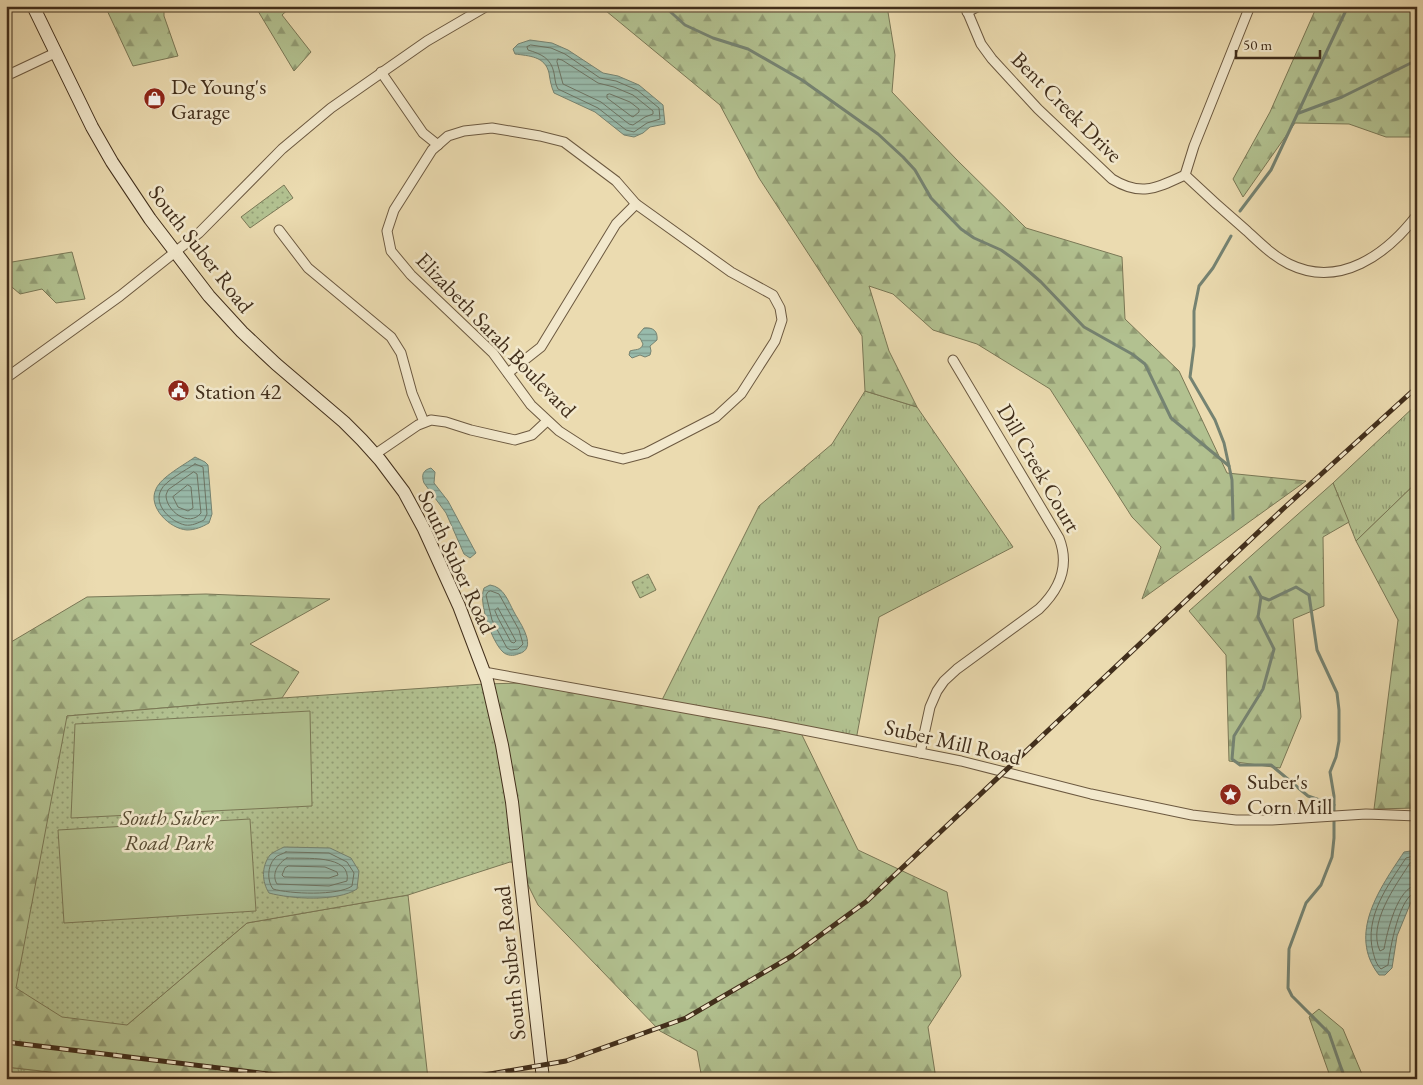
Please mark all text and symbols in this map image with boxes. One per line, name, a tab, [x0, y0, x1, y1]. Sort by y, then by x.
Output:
scale bar	[1236, 28, 1319, 60]
text: 50 m	[1243, 35, 1272, 54]
street label: Bent Creek Drive	[1005, 45, 1129, 169]
place label: De Young's Garage	[171, 72, 266, 126]
shop icon: De Young's Garage	[143, 87, 167, 111]
street label: South Suber Road	[142, 179, 261, 320]
street label: Elizabeth Sarah Boulevard	[409, 246, 583, 425]
place label: Station 42	[195, 377, 282, 406]
public building icon: Station 42	[167, 379, 191, 403]
street label: Dill Creek Court	[990, 398, 1088, 538]
street label: South Suber Road	[411, 486, 503, 639]
street label: Suber Mill Road	[882, 712, 1025, 772]
place label: Suber's Corn Mill	[1247, 767, 1333, 821]
place icon: Suber's Corn Mill	[1219, 782, 1243, 806]
park label: South Suber Road Park	[119, 803, 219, 857]
street label: South Suber Road	[487, 884, 533, 1042]

